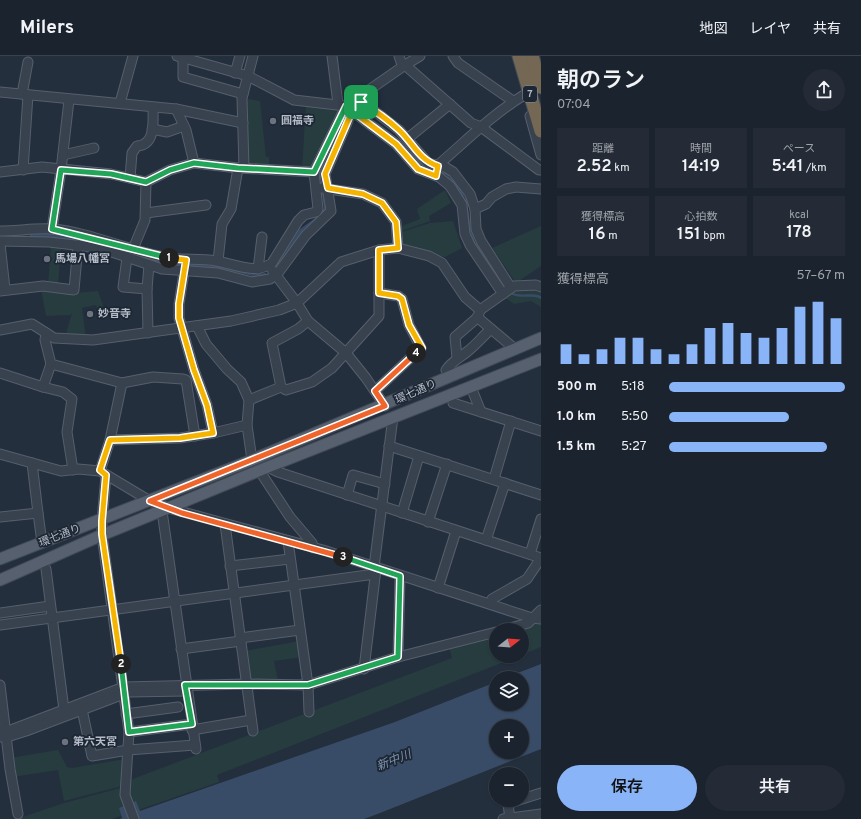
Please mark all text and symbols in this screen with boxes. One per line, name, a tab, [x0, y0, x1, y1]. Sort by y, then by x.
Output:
text: Milers	[20, 16, 74, 40]
text: 地図	[699, 21, 727, 38]
text: レイヤ	[749, 21, 791, 38]
text: 共有	[813, 21, 841, 38]
text: 朝のラン	[557, 68, 645, 95]
button: share	[803, 69, 845, 111]
pin	[344, 85, 378, 119]
road number: 7	[523, 86, 537, 102]
icon: arrive	[350, 91, 372, 113]
text: 07:04	[557, 97, 591, 113]
place label: 圓福寺	[281, 114, 314, 128]
marker: 圓福寺	[268, 116, 278, 126]
text: 距離	[592, 142, 614, 156]
text: 時間	[690, 142, 712, 156]
text: ペース	[783, 142, 815, 156]
text: 2.52	[576, 156, 612, 178]
text: 14:19	[682, 156, 720, 178]
text: 5:41	[771, 156, 803, 178]
text: km	[612, 161, 630, 175]
text: /km	[803, 161, 827, 175]
text: kcal	[789, 208, 809, 222]
text: 獲得標高	[581, 210, 625, 224]
text: 心拍数	[685, 210, 718, 224]
text: 178	[786, 222, 812, 244]
text: 16	[589, 224, 606, 246]
text: 151	[677, 224, 701, 246]
text: m	[606, 229, 617, 243]
text: bpm	[701, 229, 725, 243]
pin: 1	[159, 248, 179, 268]
text: 1	[167, 251, 171, 265]
place label: 馬場八幡宮	[55, 252, 110, 266]
marker: 馬場八幡宮	[42, 254, 52, 264]
text: 57–67 m	[796, 268, 845, 284]
text: 獲得標高	[557, 272, 609, 288]
place label: 妙音寺	[98, 307, 131, 321]
marker: 妙音寺	[85, 309, 95, 319]
pin: 4	[406, 343, 426, 363]
text: 4	[412, 346, 420, 360]
street label: 環七通り	[393, 377, 439, 407]
text: 500 m	[557, 379, 597, 395]
text: 5:18	[621, 379, 645, 395]
text: 1.0 km	[557, 409, 596, 425]
text: 5:50	[621, 409, 648, 425]
text: 1.5 km	[557, 439, 595, 455]
text: 5:27	[621, 439, 647, 455]
street label: 環七通り	[37, 522, 83, 550]
pin: 3	[333, 547, 353, 567]
text: 3	[340, 550, 346, 564]
north arrow	[489, 623, 529, 663]
map controls	[489, 623, 529, 807]
pin: 2	[111, 654, 131, 674]
text: 2	[118, 657, 124, 671]
button: layers	[489, 671, 529, 711]
button: +	[489, 719, 529, 759]
place label: 第六天宮	[73, 735, 117, 749]
marker: 第六天宮	[60, 737, 70, 747]
water label: 新中川	[374, 746, 416, 775]
button: 保存	[557, 765, 697, 811]
button: 共有	[705, 765, 845, 811]
button: −	[489, 767, 529, 807]

